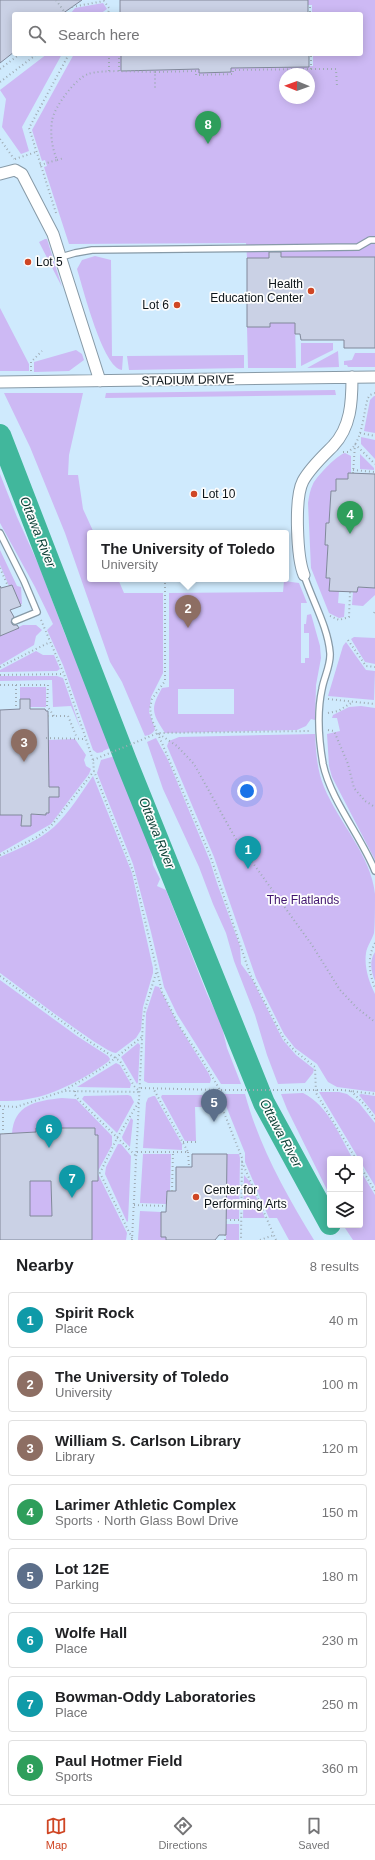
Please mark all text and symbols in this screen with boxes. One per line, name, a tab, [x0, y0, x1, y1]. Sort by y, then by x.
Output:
search box	[12, 12, 363, 56]
icon: search	[26, 23, 48, 45]
text: Search here	[58, 26, 140, 43]
north arrow	[279, 68, 315, 104]
pin: 8	[195, 111, 221, 144]
place label: Lot 5	[36, 255, 63, 269]
marker: Lot 5	[23, 257, 33, 267]
place label: Health Education Center	[210, 277, 303, 305]
marker: Health Education Center	[306, 286, 316, 296]
place label: Lot 6	[142, 298, 169, 312]
marker: Lot 6	[172, 300, 182, 310]
street label: STADIUM DRIVE	[141, 372, 235, 388]
place label: Lot 10	[202, 487, 236, 501]
marker: Lot 10	[189, 489, 199, 499]
water label: Ottawa River	[17, 494, 59, 570]
pin: 4	[337, 501, 363, 534]
popup	[87, 530, 289, 582]
text: The University of Toledo	[101, 540, 275, 557]
text: University	[101, 557, 158, 572]
pin: 2	[175, 595, 201, 628]
pin: 3	[11, 729, 37, 762]
your location	[237, 781, 257, 801]
water label: Ottawa River	[136, 795, 178, 871]
pin: 1	[235, 836, 261, 869]
park label: The Flatlands	[267, 893, 339, 907]
pin: 5	[201, 1089, 227, 1122]
water label: Ottawa River	[257, 1096, 306, 1170]
pin: 6	[36, 1115, 62, 1148]
map controls	[327, 1156, 363, 1228]
button: locate	[327, 1156, 363, 1192]
pin: 7	[59, 1165, 85, 1198]
place label: Center for Performing Arts	[204, 1183, 287, 1211]
marker: Center for Performing Arts	[191, 1192, 201, 1202]
button: layers	[327, 1192, 363, 1228]
text: Nearby	[16, 1256, 74, 1275]
text: 8 results	[310, 1259, 359, 1274]
text: Spirit Rock	[55, 1304, 134, 1321]
text: 1	[26, 1313, 34, 1328]
text: 40 m	[329, 1313, 358, 1328]
text: Place	[55, 1321, 88, 1336]
text: The University of Toledo	[55, 1368, 229, 1385]
text: 2	[26, 1377, 34, 1392]
text: 100 m	[322, 1377, 358, 1392]
text: University	[55, 1385, 112, 1400]
text: William S. Carlson Library	[55, 1432, 241, 1449]
text: 3	[26, 1441, 34, 1456]
text: 120 m	[322, 1441, 358, 1456]
text: Library	[55, 1449, 95, 1464]
text: Larimer Athletic Complex	[55, 1496, 236, 1513]
text: 4	[26, 1505, 34, 1520]
text: 150 m	[322, 1505, 358, 1520]
text: Sports · North Glass Bowl Drive	[55, 1513, 239, 1528]
text: Lot 12E	[55, 1560, 109, 1577]
text: 5	[26, 1569, 34, 1584]
text: 180 m	[322, 1569, 358, 1584]
text: Parking	[55, 1577, 99, 1592]
text: Wolfe Hall	[55, 1624, 127, 1641]
text: 6	[26, 1633, 34, 1648]
text: 230 m	[322, 1633, 358, 1648]
text: Place	[55, 1641, 88, 1656]
text: Bowman-Oddy Laboratories	[55, 1688, 256, 1705]
text: 7	[26, 1697, 34, 1712]
text: 250 m	[322, 1697, 358, 1712]
text: Place	[55, 1705, 88, 1720]
text: Paul Hotmer Field	[55, 1752, 183, 1769]
text: 8	[26, 1761, 34, 1776]
text: 360 m	[322, 1761, 358, 1776]
text: Sports	[55, 1769, 93, 1784]
tab: Map	[45, 1815, 67, 1851]
tab: Directions	[158, 1815, 207, 1851]
tab: Saved	[298, 1815, 329, 1851]

